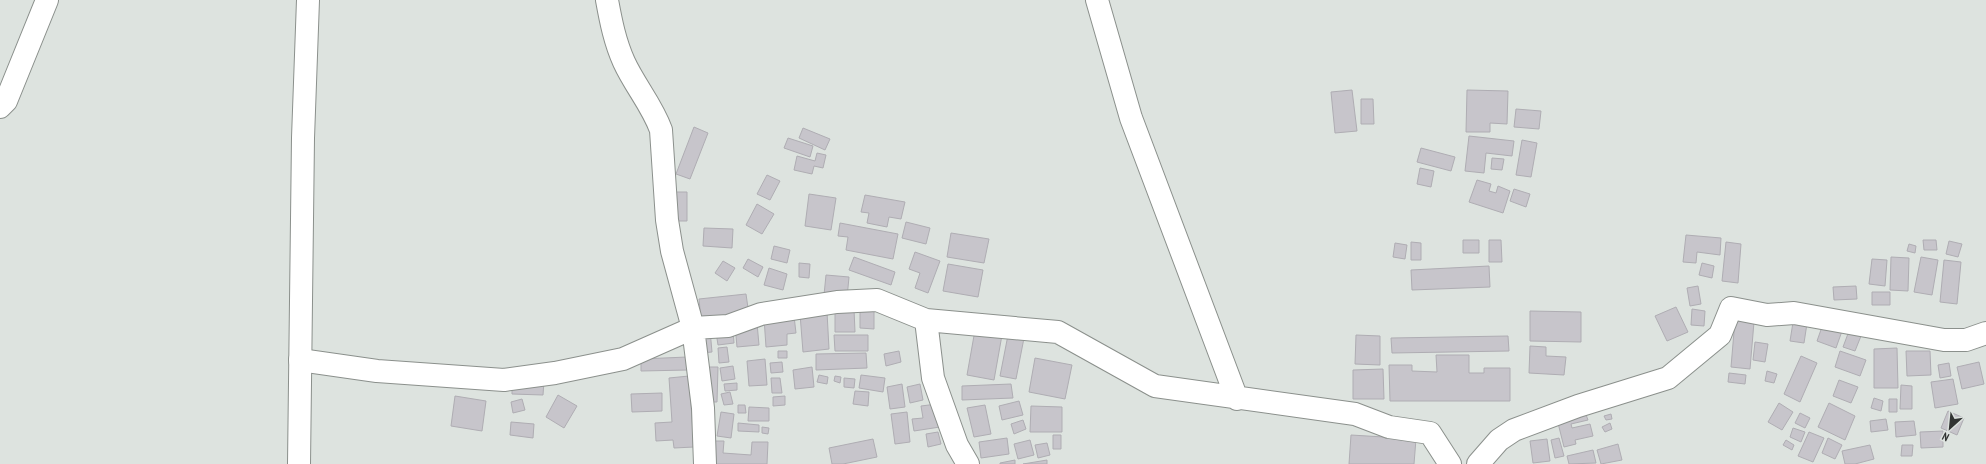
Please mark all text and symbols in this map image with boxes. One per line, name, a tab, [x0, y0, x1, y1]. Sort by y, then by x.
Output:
north arrow	[1930, 408, 1970, 448]
text: N	[1940, 429, 1951, 444]

